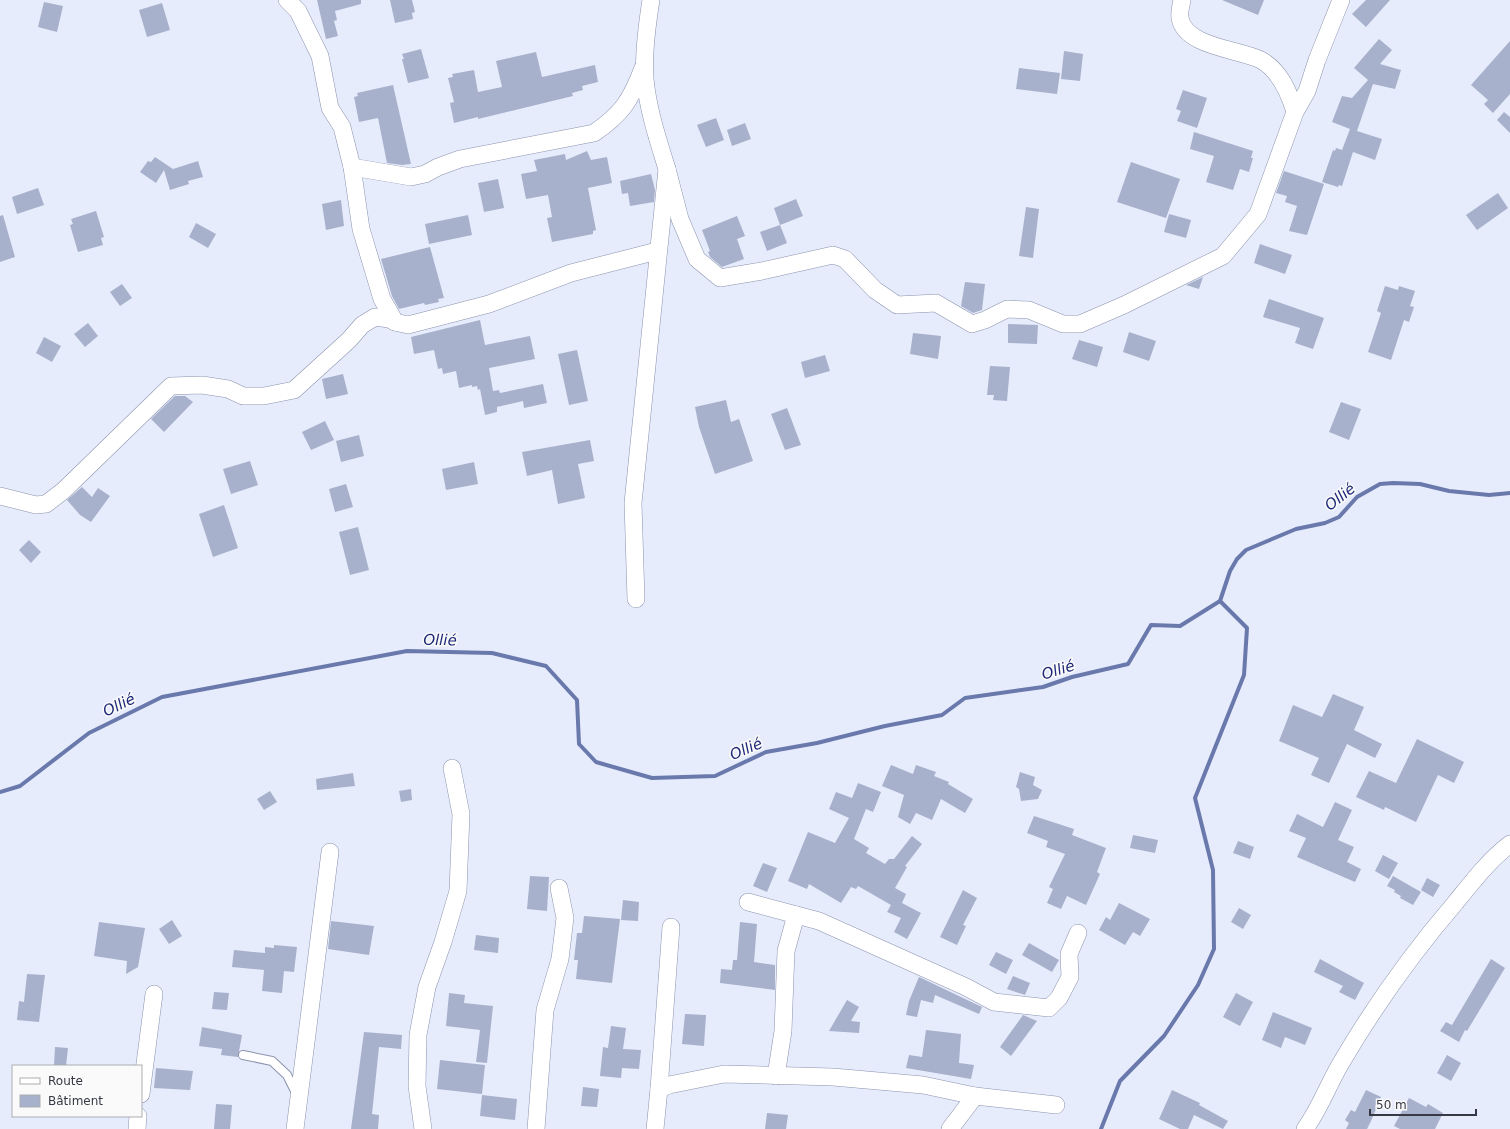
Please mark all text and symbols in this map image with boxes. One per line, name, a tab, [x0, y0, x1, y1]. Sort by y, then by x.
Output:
water label: Ollié	[1321, 480, 1359, 514]
water label: Ollié	[423, 631, 457, 649]
water label: Ollié	[1039, 656, 1077, 684]
water label: Ollié	[100, 690, 138, 720]
water label: Ollié	[727, 734, 765, 764]
legend	[12, 1065, 142, 1117]
text: Route	[48, 1074, 83, 1088]
scale bar	[1370, 1091, 1476, 1117]
text: Bâtiment	[48, 1094, 103, 1108]
text: 50 m	[1376, 1098, 1407, 1112]

